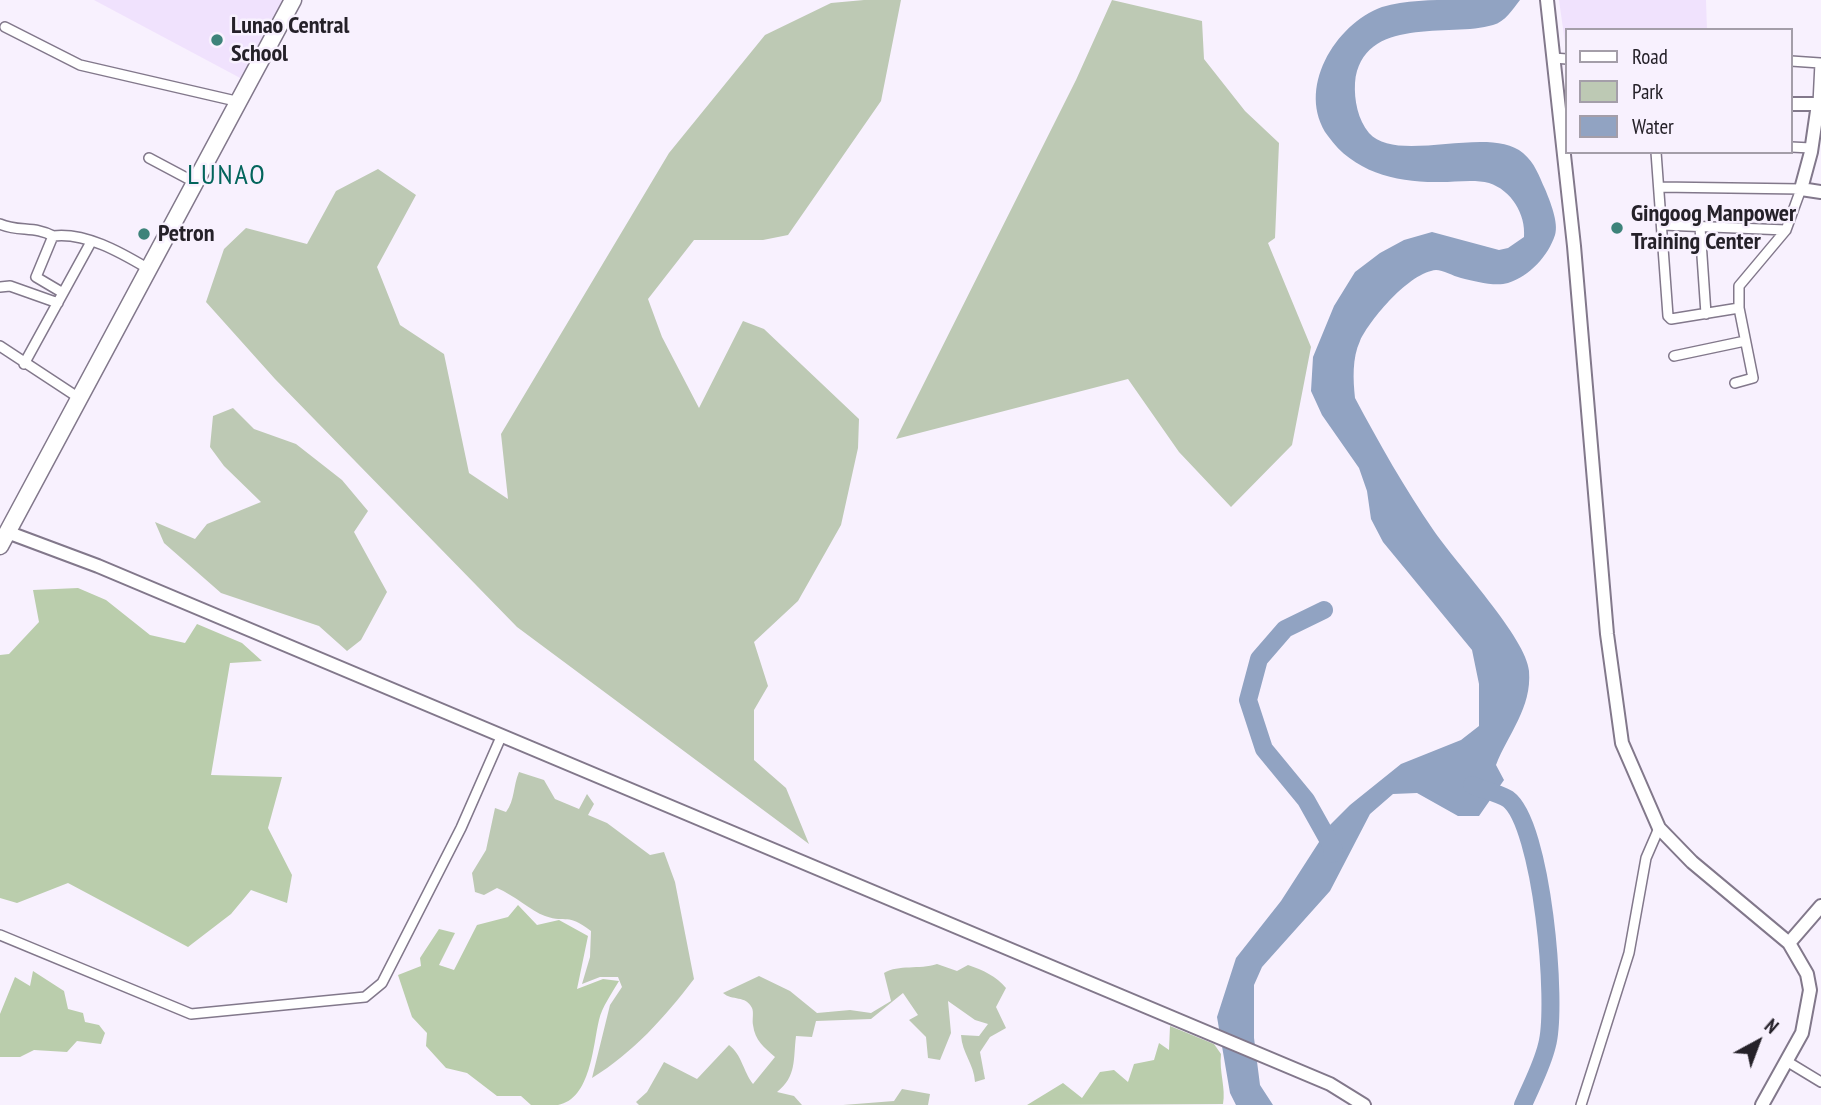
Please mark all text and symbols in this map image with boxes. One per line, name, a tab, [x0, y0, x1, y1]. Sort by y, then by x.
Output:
place label: Lunao Central School	[231, 12, 349, 68]
legend	[1566, 28, 1793, 154]
marker: Lunao Central School	[209, 32, 225, 48]
text: Road	[1632, 43, 1668, 70]
text: Park	[1632, 78, 1663, 105]
text: Water	[1632, 113, 1674, 140]
district label: LUNAO	[188, 159, 266, 193]
place label: Gingoog Manpower Training Center	[1631, 200, 1796, 256]
place label: Petron	[158, 220, 214, 248]
marker: Gingoog Manpower Training Center	[1609, 220, 1625, 236]
marker: Petron	[136, 226, 152, 242]
north arrow	[1723, 1007, 1793, 1077]
text: N	[1760, 1014, 1784, 1039]

